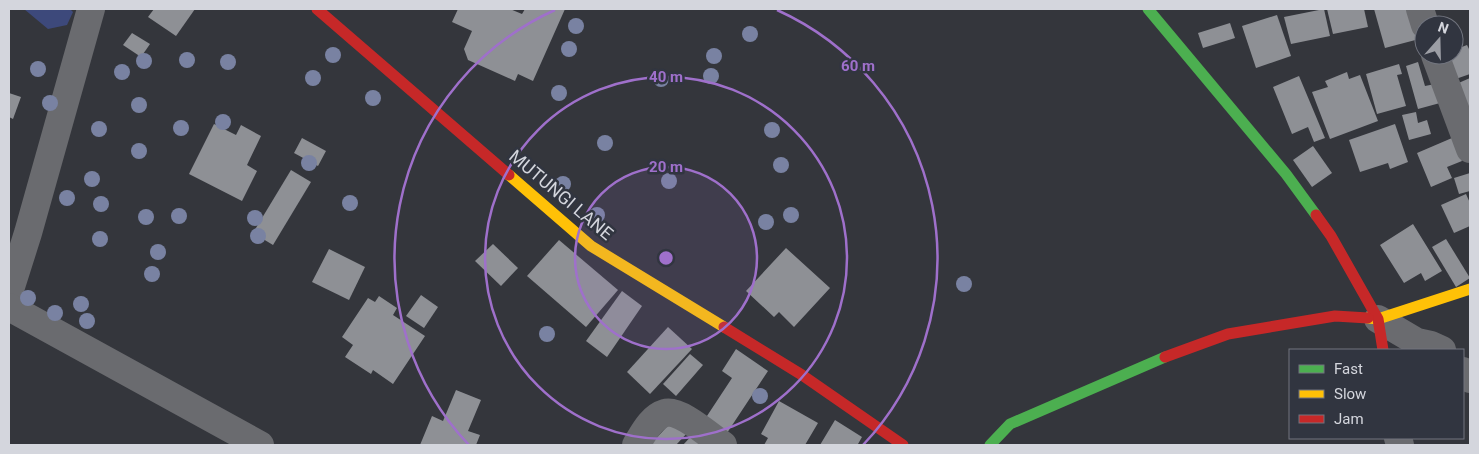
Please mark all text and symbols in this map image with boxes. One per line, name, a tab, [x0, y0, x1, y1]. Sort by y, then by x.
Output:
north arrow	[1414, 15, 1464, 65]
text: N	[1436, 19, 1451, 37]
text: 60 m	[841, 57, 875, 75]
text: 40 m	[649, 68, 683, 86]
street label: MUTUNGI LANE	[505, 145, 617, 244]
text: 20 m	[649, 158, 683, 176]
centre of rings	[657, 249, 675, 267]
legend	[1289, 349, 1464, 439]
text: Fast	[1334, 360, 1363, 378]
text: Slow	[1334, 385, 1366, 403]
text: Jam	[1334, 410, 1364, 428]

